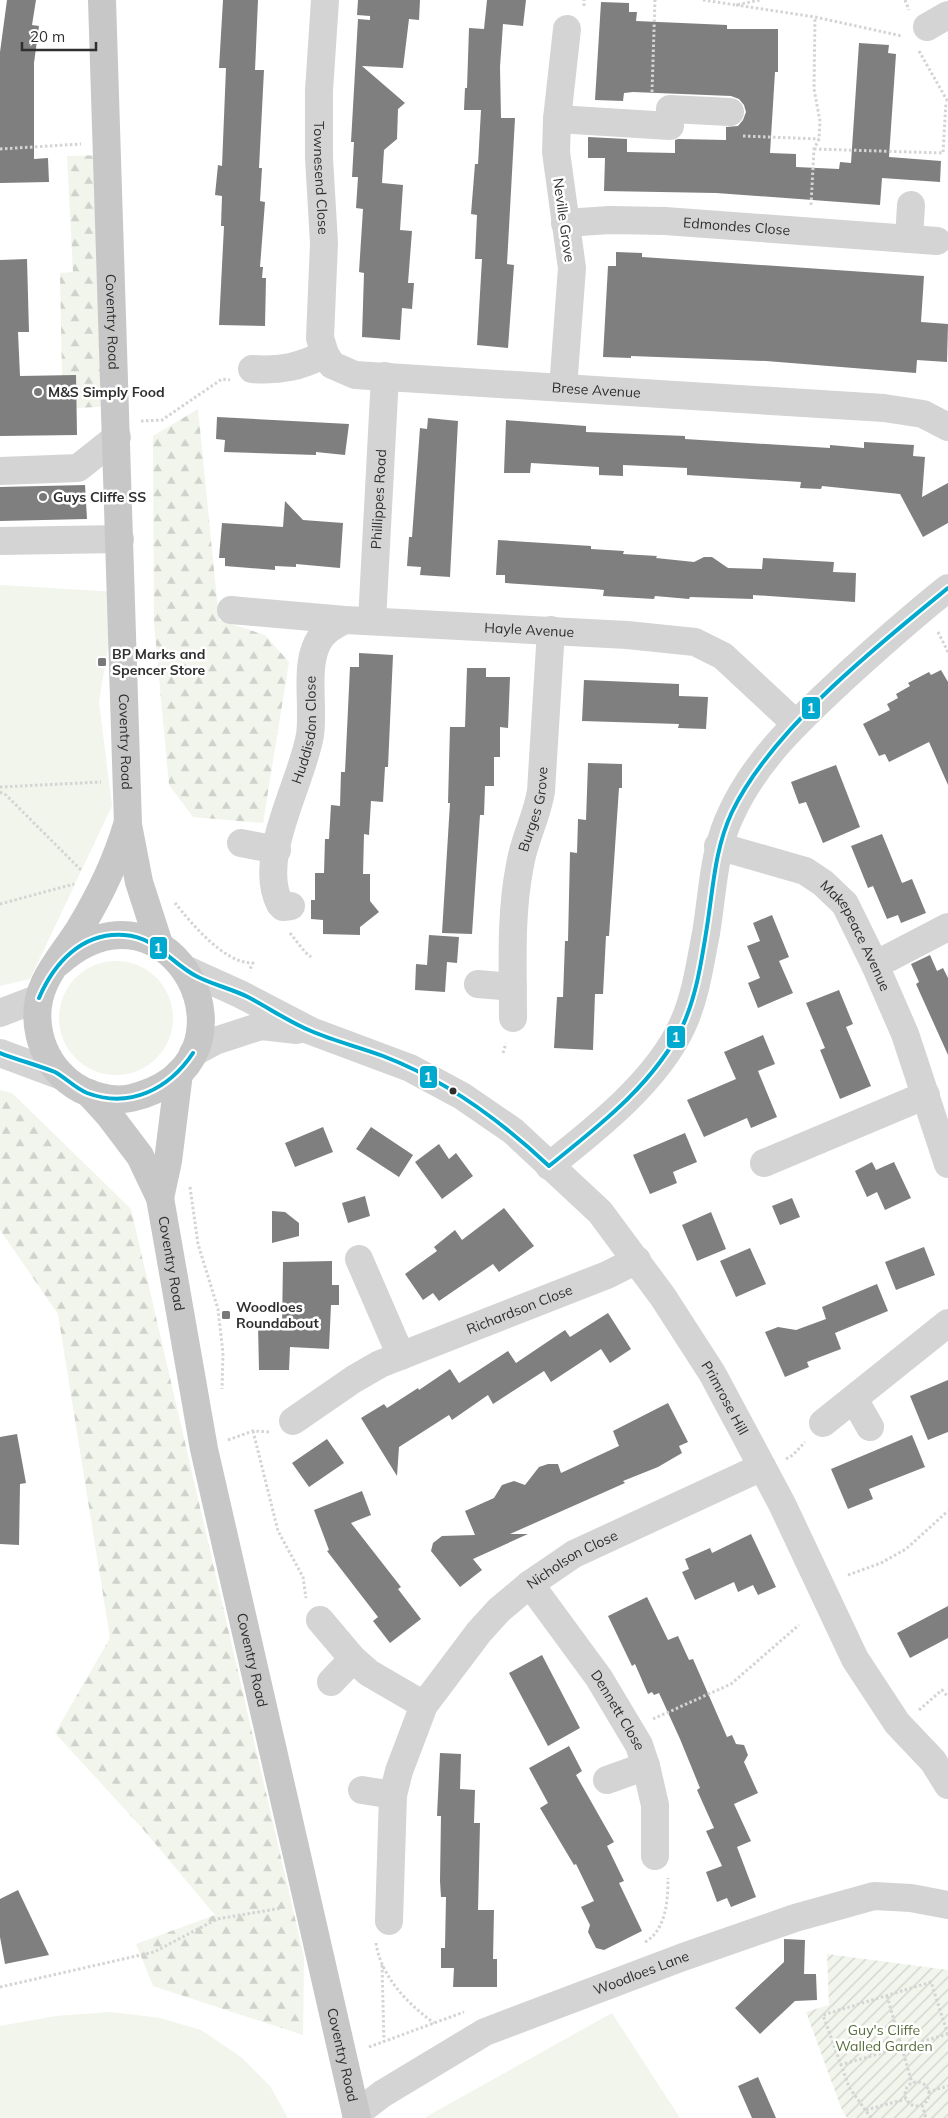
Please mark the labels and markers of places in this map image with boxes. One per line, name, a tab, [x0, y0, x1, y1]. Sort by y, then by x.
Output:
place label: M&S Simply Food	[48, 383, 165, 401]
marker: M&S Simply Food	[32, 386, 44, 398]
place label: Guys Cliffe SS	[53, 488, 146, 506]
marker: Guys Cliffe SS	[37, 491, 49, 503]
place label: BP Marks and Spencer Store	[112, 645, 206, 679]
marker: BP Marks and Spencer Store	[96, 656, 108, 668]
unlabelled marker	[448, 1086, 458, 1096]
place label: Woodloes Roundabout	[236, 1298, 319, 1332]
marker: Woodloes Roundabout	[220, 1309, 232, 1321]

